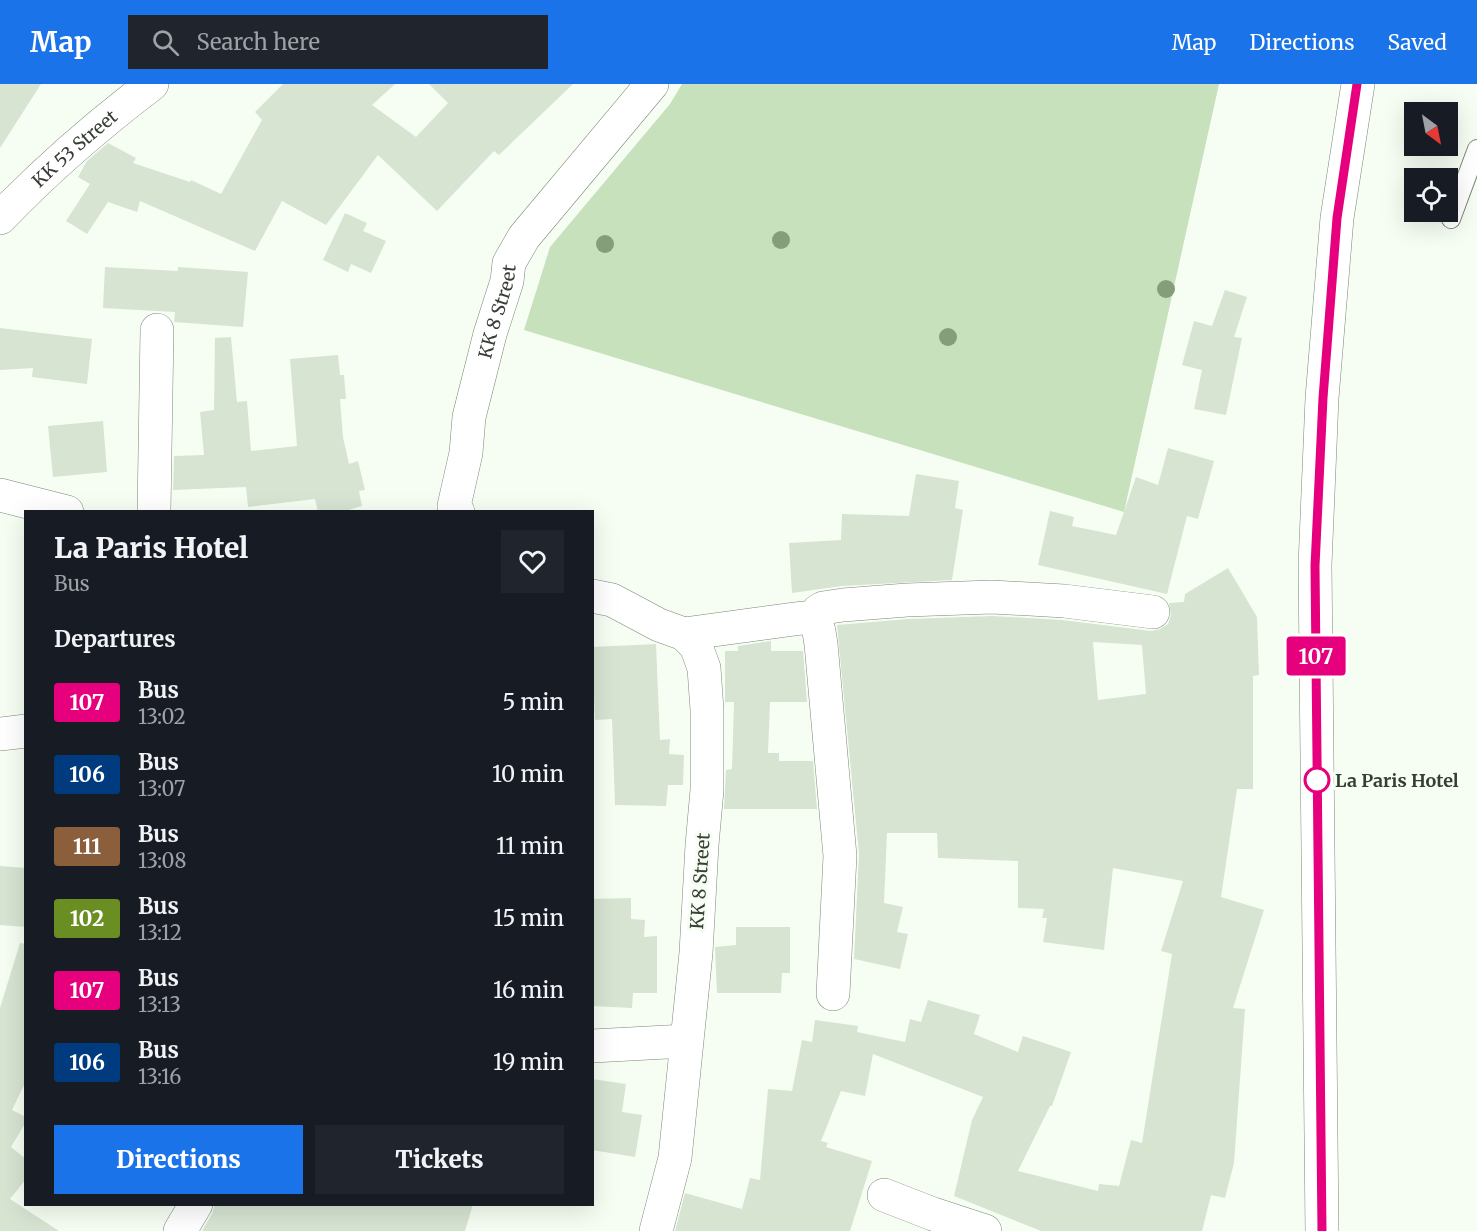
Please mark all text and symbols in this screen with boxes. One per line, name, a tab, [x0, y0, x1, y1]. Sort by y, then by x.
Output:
search box	[128, 15, 548, 69]
text: Map	[30, 24, 92, 60]
icon: search	[149, 26, 182, 59]
text: Search here	[197, 28, 320, 56]
text: Map	[1172, 29, 1216, 56]
text: Directions	[1249, 29, 1354, 56]
text: Saved	[1387, 29, 1447, 56]
north arrow	[1404, 102, 1458, 156]
map controls	[1404, 102, 1458, 222]
street label: KK 53 Street	[27, 105, 122, 192]
button: locate	[1404, 168, 1458, 222]
street label: KK 8 Street	[473, 263, 520, 361]
text: La Paris Hotel	[54, 530, 248, 566]
button: heart	[501, 530, 564, 593]
text: Bus	[54, 571, 90, 596]
text: Departures	[54, 625, 176, 653]
line badge: 107	[1282, 636, 1350, 676]
text: 107	[1299, 643, 1333, 670]
text: Bus	[138, 676, 179, 704]
text: 5 min	[502, 688, 564, 716]
text: 107	[70, 689, 104, 716]
text: 13:02	[138, 704, 186, 729]
text: Bus	[138, 748, 179, 776]
text: 10 min	[492, 760, 564, 788]
text: 106	[69, 761, 105, 788]
marker: La Paris Hotel	[1304, 767, 1330, 793]
place label: La Paris Hotel	[1335, 769, 1459, 792]
text: 13:07	[138, 776, 185, 801]
text: Bus	[138, 820, 179, 848]
text: 11 min	[496, 832, 564, 860]
street label: KK 8 Street	[685, 832, 715, 930]
text: 111	[73, 833, 101, 860]
text: 13:08	[138, 848, 186, 873]
text: Bus	[138, 892, 179, 920]
text: 15 min	[493, 904, 564, 932]
text: 102	[70, 905, 104, 932]
text: 13:12	[138, 920, 182, 945]
text: Bus	[138, 964, 179, 992]
text: 16 min	[493, 976, 564, 1004]
text: 107	[70, 977, 104, 1004]
text: 13:13	[138, 992, 181, 1017]
text: Bus	[138, 1036, 179, 1064]
text: 19 min	[493, 1048, 564, 1076]
text: 106	[69, 1049, 105, 1076]
text: 13:16	[138, 1064, 181, 1089]
button: Directions	[54, 1125, 303, 1194]
button: Tickets	[315, 1125, 564, 1194]

